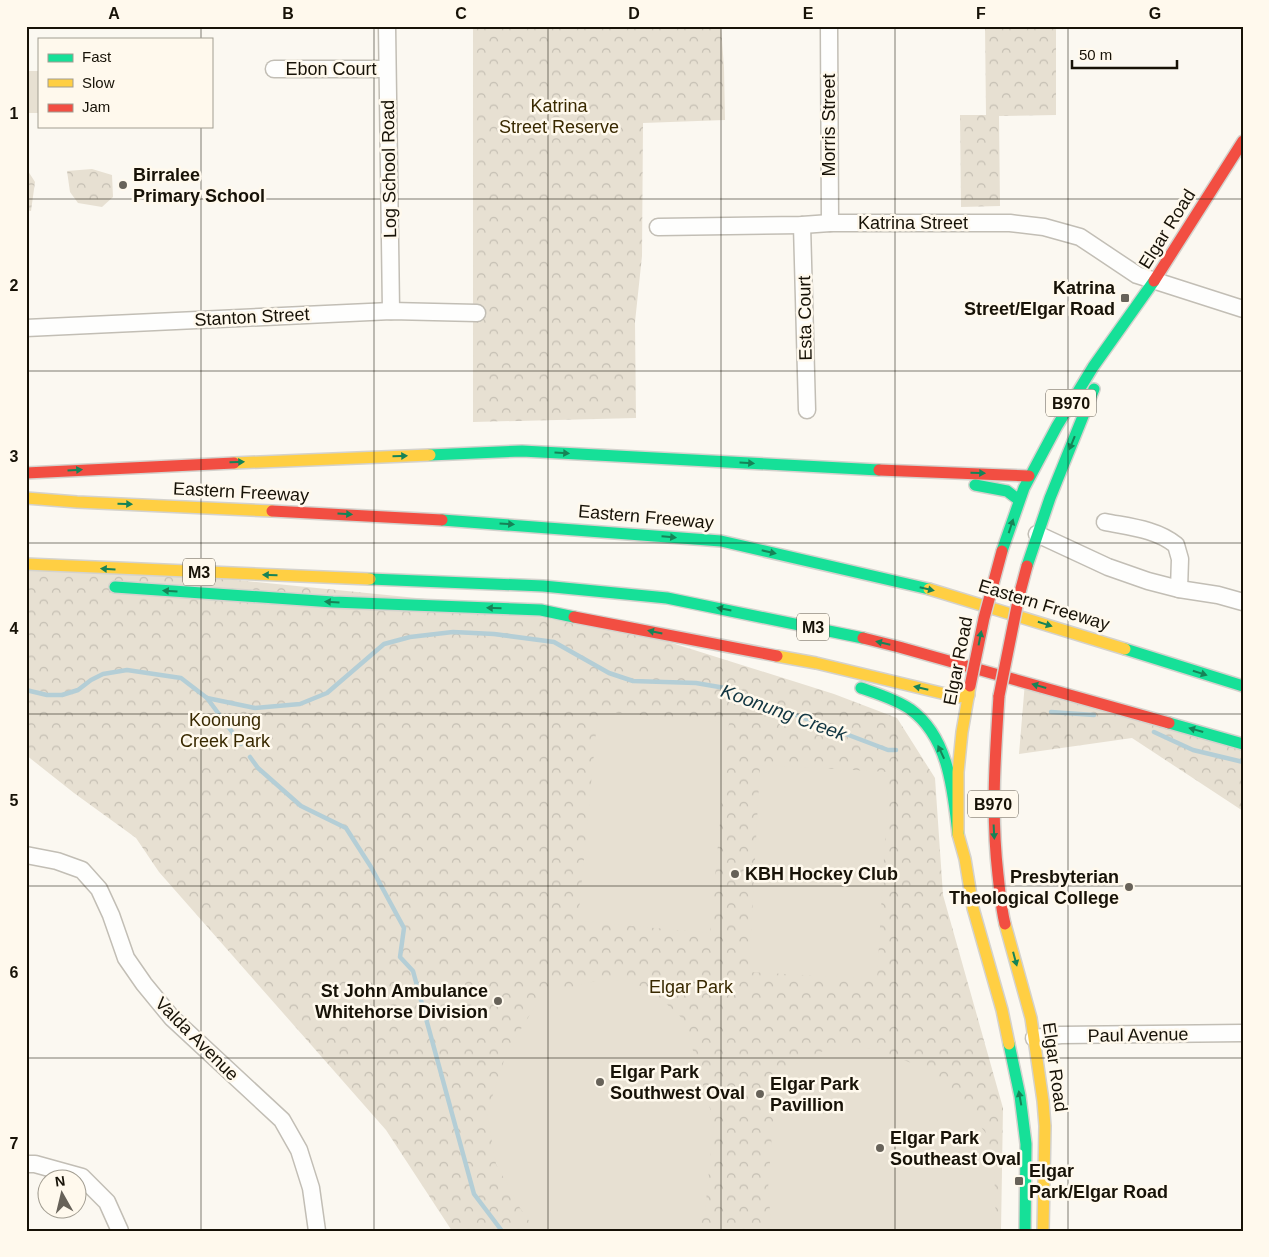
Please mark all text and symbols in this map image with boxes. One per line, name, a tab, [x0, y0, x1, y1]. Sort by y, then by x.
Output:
text: A	[108, 5, 120, 22]
text: B	[282, 5, 294, 22]
text: C	[455, 5, 467, 22]
text: D	[628, 5, 640, 22]
text: E	[803, 5, 814, 22]
text: F	[976, 5, 986, 22]
text: G	[1149, 5, 1161, 22]
legend	[38, 38, 212, 128]
scale bar	[1072, 38, 1176, 70]
text: 50 m	[1079, 46, 1112, 63]
text: Fast	[82, 48, 112, 65]
street label: Ebon Court	[285, 59, 377, 79]
street label: Morris Street	[819, 73, 839, 177]
text: Slow	[82, 74, 115, 91]
park label: Katrina Street Reserve	[499, 96, 619, 137]
text: Jam	[82, 98, 110, 115]
street label: Log School Road	[378, 100, 400, 238]
text: 1	[10, 105, 19, 122]
place label: Birralee Primary School	[133, 165, 265, 206]
marker: Birralee Primary School	[117, 179, 129, 191]
street label: Elgar Road	[1135, 186, 1199, 272]
street label: Katrina Street	[858, 213, 968, 233]
street label: Esta Court	[794, 275, 816, 361]
text: 2	[10, 277, 19, 294]
place label: Katrina Street/Elgar Road	[964, 278, 1116, 319]
marker: Katrina Street/Elgar Road	[1119, 292, 1131, 304]
street label: Stanton Street	[194, 304, 310, 330]
road number: B970	[1046, 389, 1096, 416]
one-way arrow	[1067, 436, 1075, 450]
text: 3	[10, 448, 19, 465]
one-way arrow	[554, 449, 570, 457]
one-way arrow	[392, 451, 408, 459]
one-way arrow	[229, 458, 245, 466]
one-way arrow	[740, 459, 756, 467]
one-way arrow	[67, 465, 83, 473]
one-way arrow	[970, 470, 986, 478]
street label: Eastern Freeway	[173, 478, 309, 506]
one-way arrow	[118, 501, 134, 509]
street label: Eastern Freeway	[577, 501, 715, 533]
one-way arrow	[337, 511, 353, 519]
one-way arrow	[1007, 518, 1015, 533]
one-way arrow	[499, 520, 515, 528]
one-way arrow	[661, 533, 677, 541]
one-way arrow	[761, 548, 776, 556]
road number: M3	[183, 558, 215, 586]
one-way arrow	[100, 564, 116, 572]
one-way arrow	[262, 571, 278, 579]
street label: Eastern Freeway	[976, 576, 1112, 634]
one-way arrow	[920, 585, 935, 593]
one-way arrow	[162, 587, 178, 595]
one-way arrow	[324, 597, 340, 605]
one-way arrow	[486, 604, 502, 612]
one-way arrow	[716, 605, 731, 613]
road number: M3	[797, 614, 829, 640]
street label: Elgar Road	[940, 615, 976, 707]
text: 4	[10, 620, 19, 637]
one-way arrow	[1038, 620, 1053, 628]
one-way arrow	[646, 628, 662, 636]
one-way arrow	[976, 629, 984, 645]
one-way arrow	[875, 639, 890, 647]
one-way arrow	[1193, 669, 1208, 677]
water label: Koonung Creek	[718, 680, 851, 745]
one-way arrow	[1032, 682, 1047, 690]
one-way arrow	[913, 684, 928, 692]
park label: Koonung Creek Park	[180, 710, 271, 751]
one-way arrow	[1188, 726, 1203, 734]
one-way arrow	[937, 745, 946, 760]
road number: B970	[968, 791, 1018, 818]
text: 5	[10, 792, 19, 809]
one-way arrow	[990, 824, 998, 840]
place label: KBH Hockey Club	[745, 864, 898, 884]
place label: Presbyterian Theological College	[949, 867, 1119, 908]
marker: KBH Hockey Club	[729, 868, 741, 880]
marker: Presbyterian Theological College	[1123, 881, 1135, 893]
one-way arrow	[1011, 951, 1019, 967]
text: 6	[10, 964, 19, 981]
park label: Elgar Park	[649, 977, 734, 997]
place label: St John Ambulance Whitehorse Division	[315, 981, 488, 1022]
street label: Valda Avenue	[151, 993, 243, 1085]
marker: St John Ambulance Whitehorse Division	[492, 995, 504, 1007]
street label: Elgar Road	[1039, 1021, 1071, 1113]
street label: Paul Avenue	[1087, 1024, 1189, 1046]
place label: Elgar Park Southwest Oval	[610, 1062, 745, 1103]
place label: Elgar Park Pavillion	[770, 1074, 860, 1115]
marker: Elgar Park Southwest Oval	[594, 1076, 606, 1088]
marker: Elgar Park Pavillion	[754, 1088, 766, 1100]
one-way arrow	[1015, 1090, 1023, 1106]
place label: Elgar Park Southeast Oval	[890, 1128, 1021, 1169]
text: 7	[10, 1135, 19, 1152]
marker: Elgar Park Southeast Oval	[874, 1142, 886, 1154]
place label: Elgar Park/Elgar Road	[1029, 1161, 1168, 1202]
north arrow	[38, 1170, 88, 1220]
text: N	[54, 1172, 66, 1190]
marker: Elgar Park/Elgar Road	[1013, 1175, 1025, 1187]

